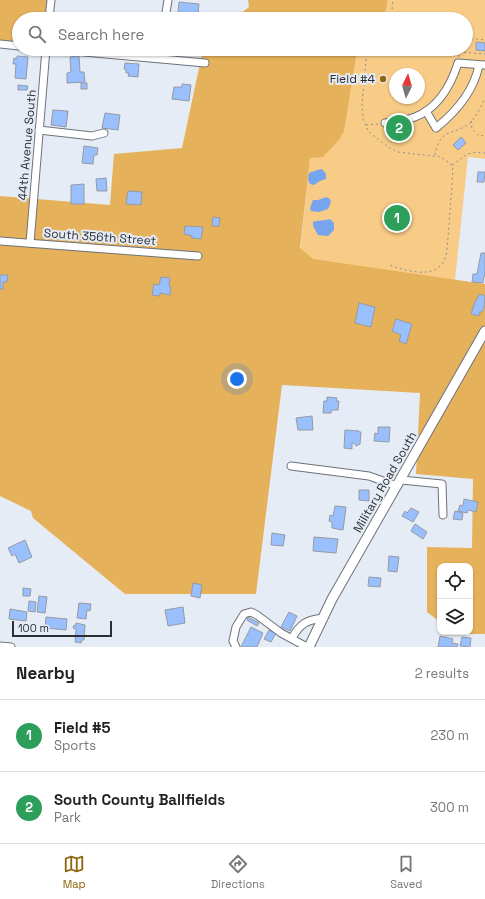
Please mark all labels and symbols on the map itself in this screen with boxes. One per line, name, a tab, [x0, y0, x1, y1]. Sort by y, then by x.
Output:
north arrow	[389, 68, 425, 104]
place label: Field #4	[330, 71, 375, 87]
marker: Field #4	[378, 74, 388, 84]
street label: 44th Avenue South	[14, 89, 40, 201]
pin: 2	[386, 113, 412, 143]
pin: 1	[384, 203, 410, 233]
street label: South 356th Street	[43, 225, 157, 249]
your location	[227, 369, 247, 389]
street label: Military Road South	[350, 429, 420, 535]
scale bar	[12, 619, 112, 638]

